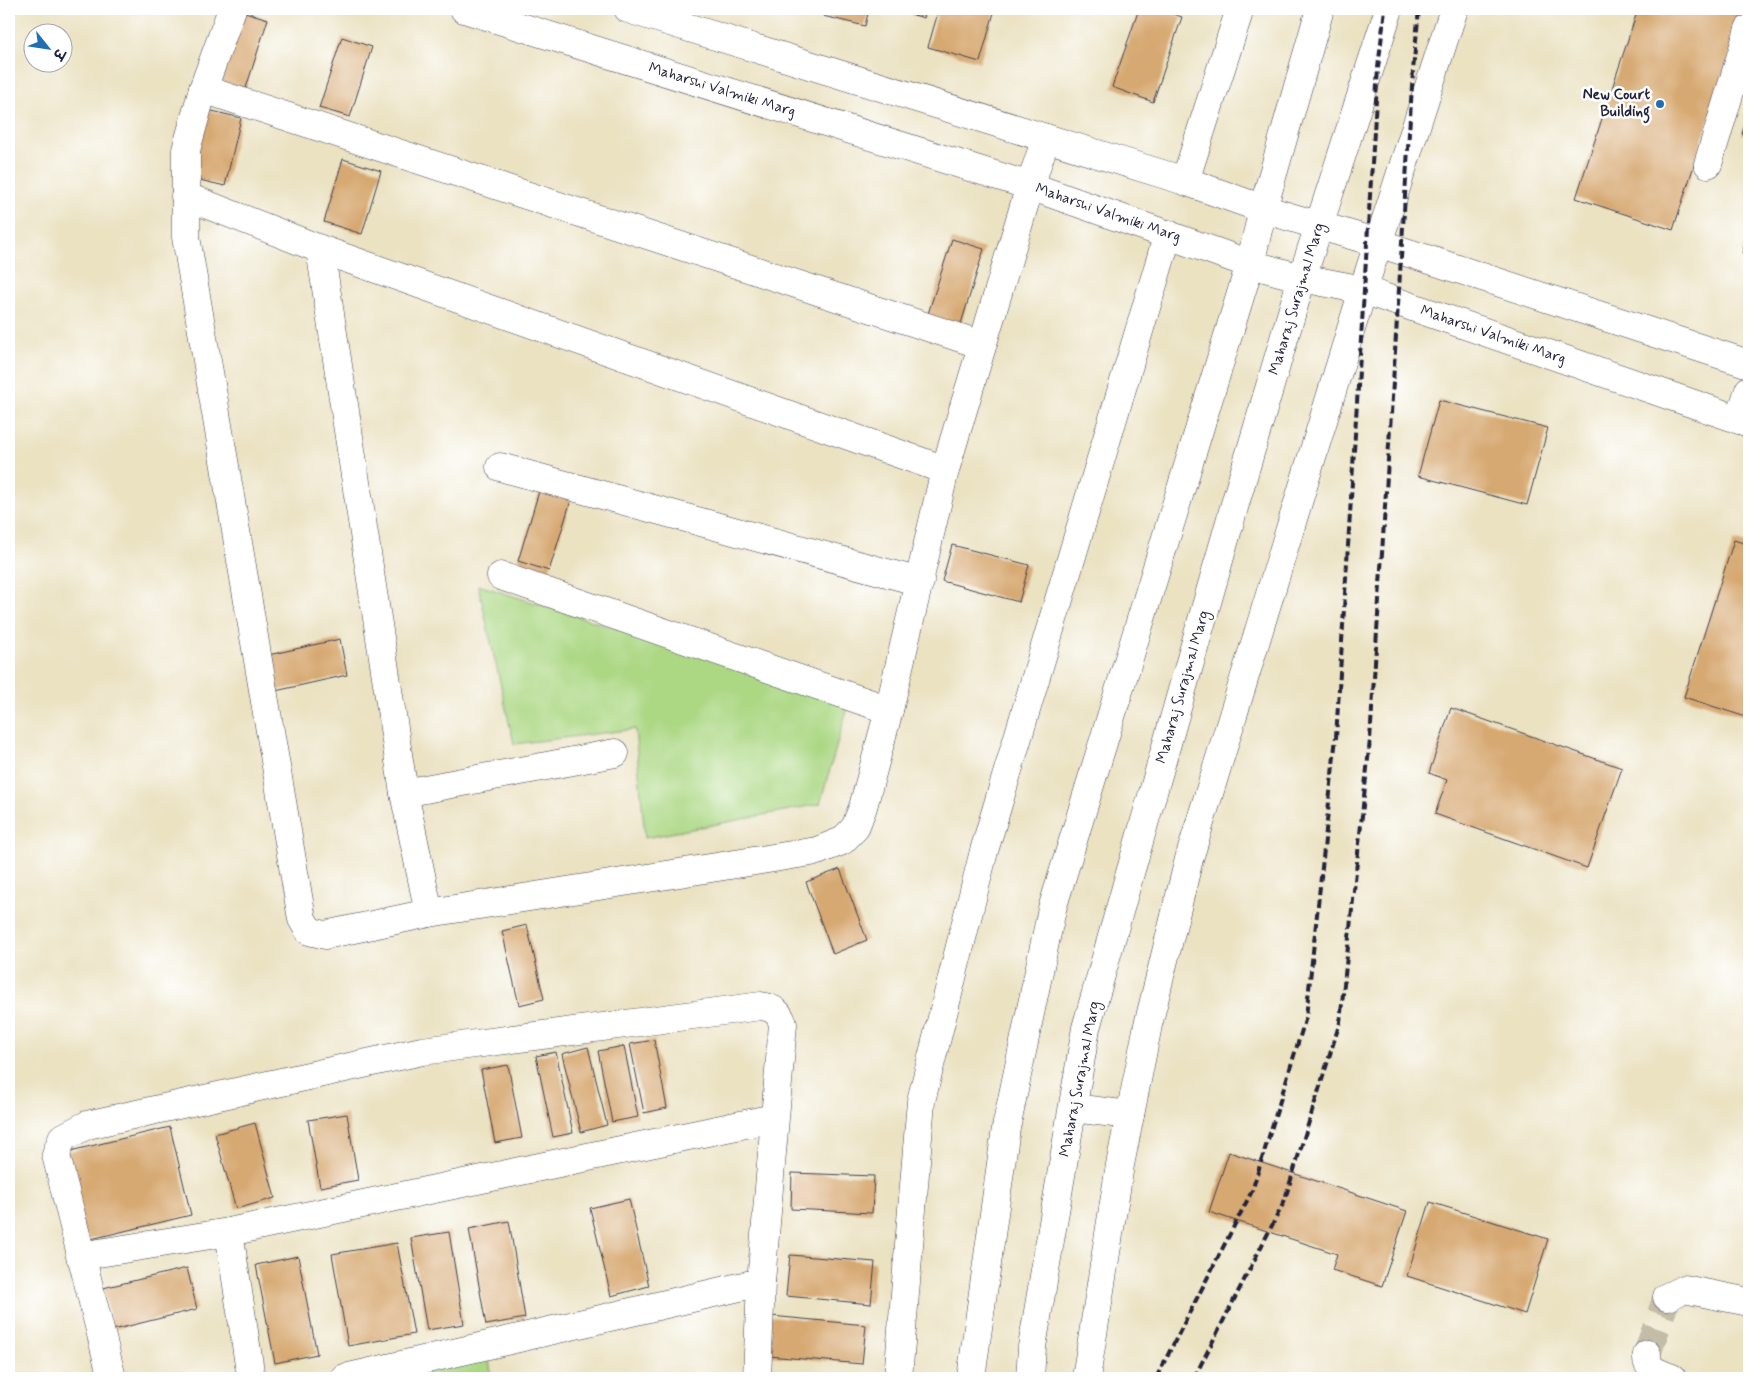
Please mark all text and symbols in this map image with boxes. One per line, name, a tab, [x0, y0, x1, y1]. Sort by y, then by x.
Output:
north arrow	[22, 22, 72, 72]
text: उ	[47, 44, 70, 64]
street label: Maharshi Valmiki Marg	[646, 58, 798, 122]
place label: New Court Building	[1583, 85, 1650, 124]
marker: New Court Building	[1654, 98, 1666, 110]
street label: Maharshi Valmiki Marg	[1032, 179, 1184, 247]
street label: Maharaj Surajmal Marg	[1264, 220, 1331, 378]
street label: Maharshi Valmiki Marg	[1417, 301, 1569, 369]
street label: Maharaj Surajmal Marg	[1152, 608, 1215, 766]
street label: Maharaj Surajmal Marg	[1055, 999, 1106, 1159]

